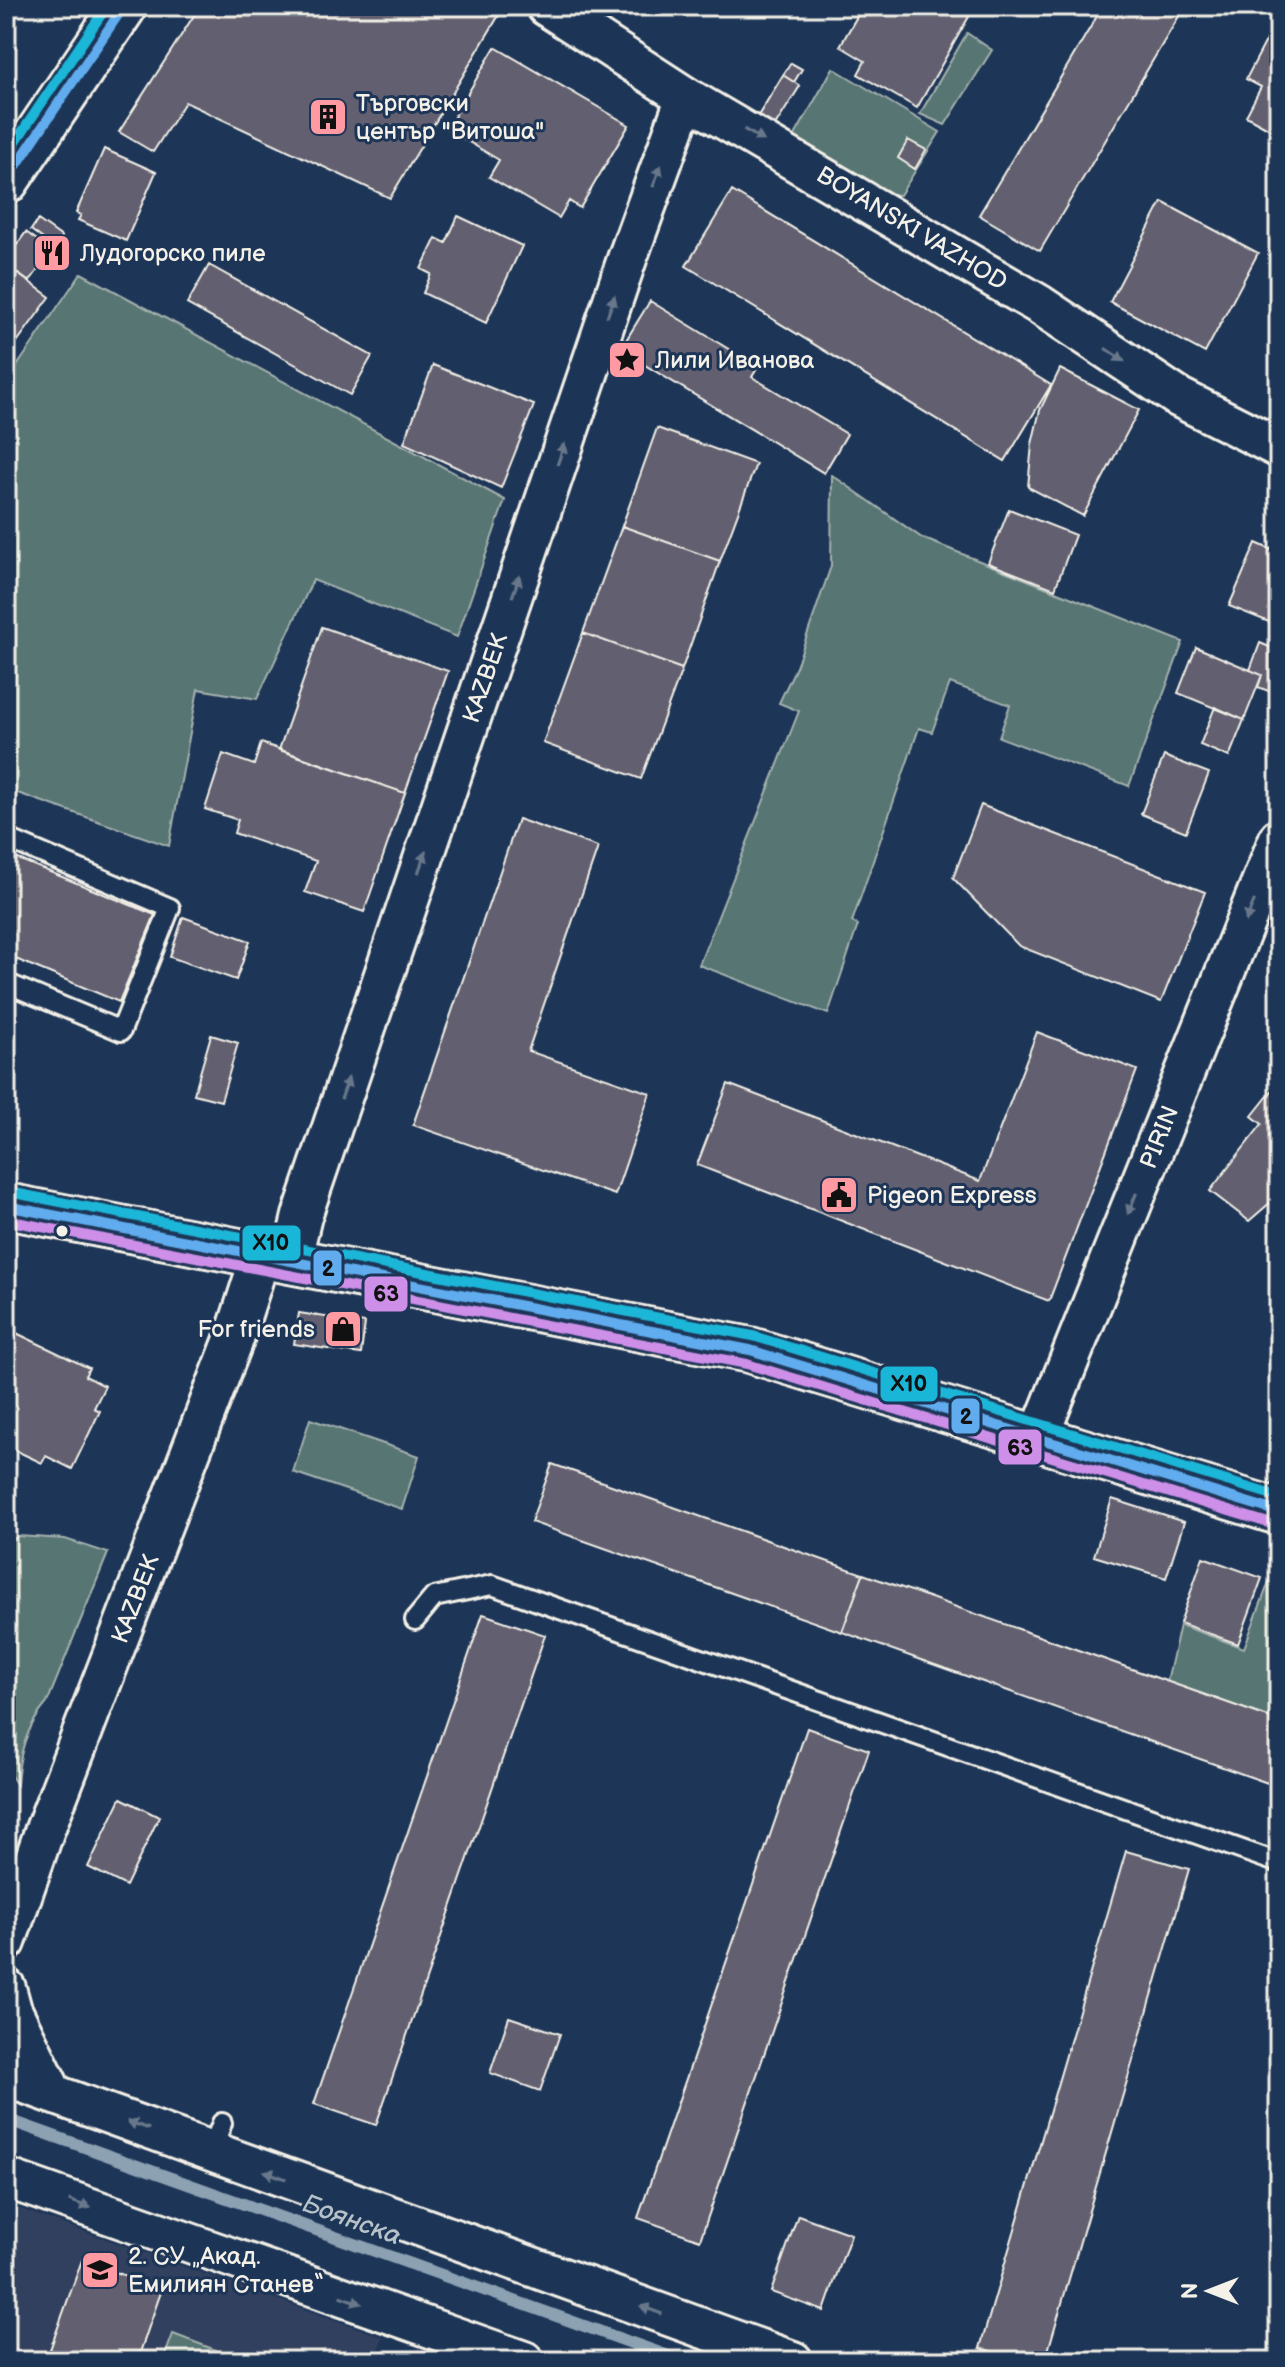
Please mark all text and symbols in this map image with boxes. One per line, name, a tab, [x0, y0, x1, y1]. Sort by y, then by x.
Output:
place label: Търговски център "Витоша"	[356, 89, 544, 146]
building icon: Търговски център "Витоша"	[307, 96, 349, 138]
one-way arrow	[743, 128, 766, 142]
street label: BOYANSKI VAZHOD	[811, 160, 1012, 297]
one-way arrow	[651, 164, 664, 188]
restaurant icon: Лудогорско пиле	[31, 232, 73, 274]
place label: Лудогорско пиле	[79, 239, 266, 268]
one-way arrow	[606, 294, 618, 318]
place icon: Лили Иванова	[606, 339, 648, 381]
place label: Лили Иванова	[654, 346, 815, 375]
one-way arrow	[1104, 347, 1126, 362]
one-way arrow	[556, 442, 568, 466]
one-way arrow	[511, 574, 523, 598]
street label: KAZBEK	[457, 629, 514, 727]
one-way arrow	[417, 850, 429, 874]
one-way arrow	[1243, 899, 1256, 923]
one-way arrow	[340, 1076, 352, 1100]
street label: PIRIN	[1134, 1102, 1185, 1173]
public building icon: Pigeon Express	[818, 1174, 860, 1216]
place label: Pigeon Express	[867, 1181, 1037, 1210]
one-way arrow	[1126, 1192, 1139, 1216]
unlabelled marker	[54, 1223, 70, 1239]
line badge: Х10	[241, 1224, 302, 1262]
text: Х10	[252, 1230, 289, 1257]
line badge: 2	[312, 1249, 343, 1287]
text: 2	[321, 1256, 335, 1283]
line badge: 63	[363, 1275, 409, 1313]
text: 63	[373, 1281, 399, 1308]
shop icon: For friends	[322, 1308, 364, 1350]
place label: For friends	[198, 1315, 315, 1344]
line badge: Х10	[879, 1365, 939, 1403]
text: Х10	[890, 1371, 927, 1398]
line badge: 2	[950, 1397, 981, 1435]
text: 2	[959, 1404, 973, 1431]
line badge: 63	[997, 1428, 1043, 1466]
text: 63	[1007, 1435, 1033, 1462]
street label: KAZBEK	[105, 1550, 166, 1648]
one-way arrow	[126, 2119, 150, 2131]
one-way arrow	[263, 2168, 287, 2180]
water label: Боянска	[298, 2188, 405, 2253]
one-way arrow	[68, 2199, 92, 2211]
place label: 2. СУ „Акад. Емилиян Станев“	[128, 2242, 324, 2299]
school or university icon: 2. СУ „Акад. Емилиян Станев“	[79, 2249, 121, 2291]
north arrow	[1169, 2251, 1249, 2331]
text: N	[1177, 2283, 1204, 2299]
one-way arrow	[339, 2294, 363, 2306]
one-way arrow	[639, 2303, 663, 2316]

